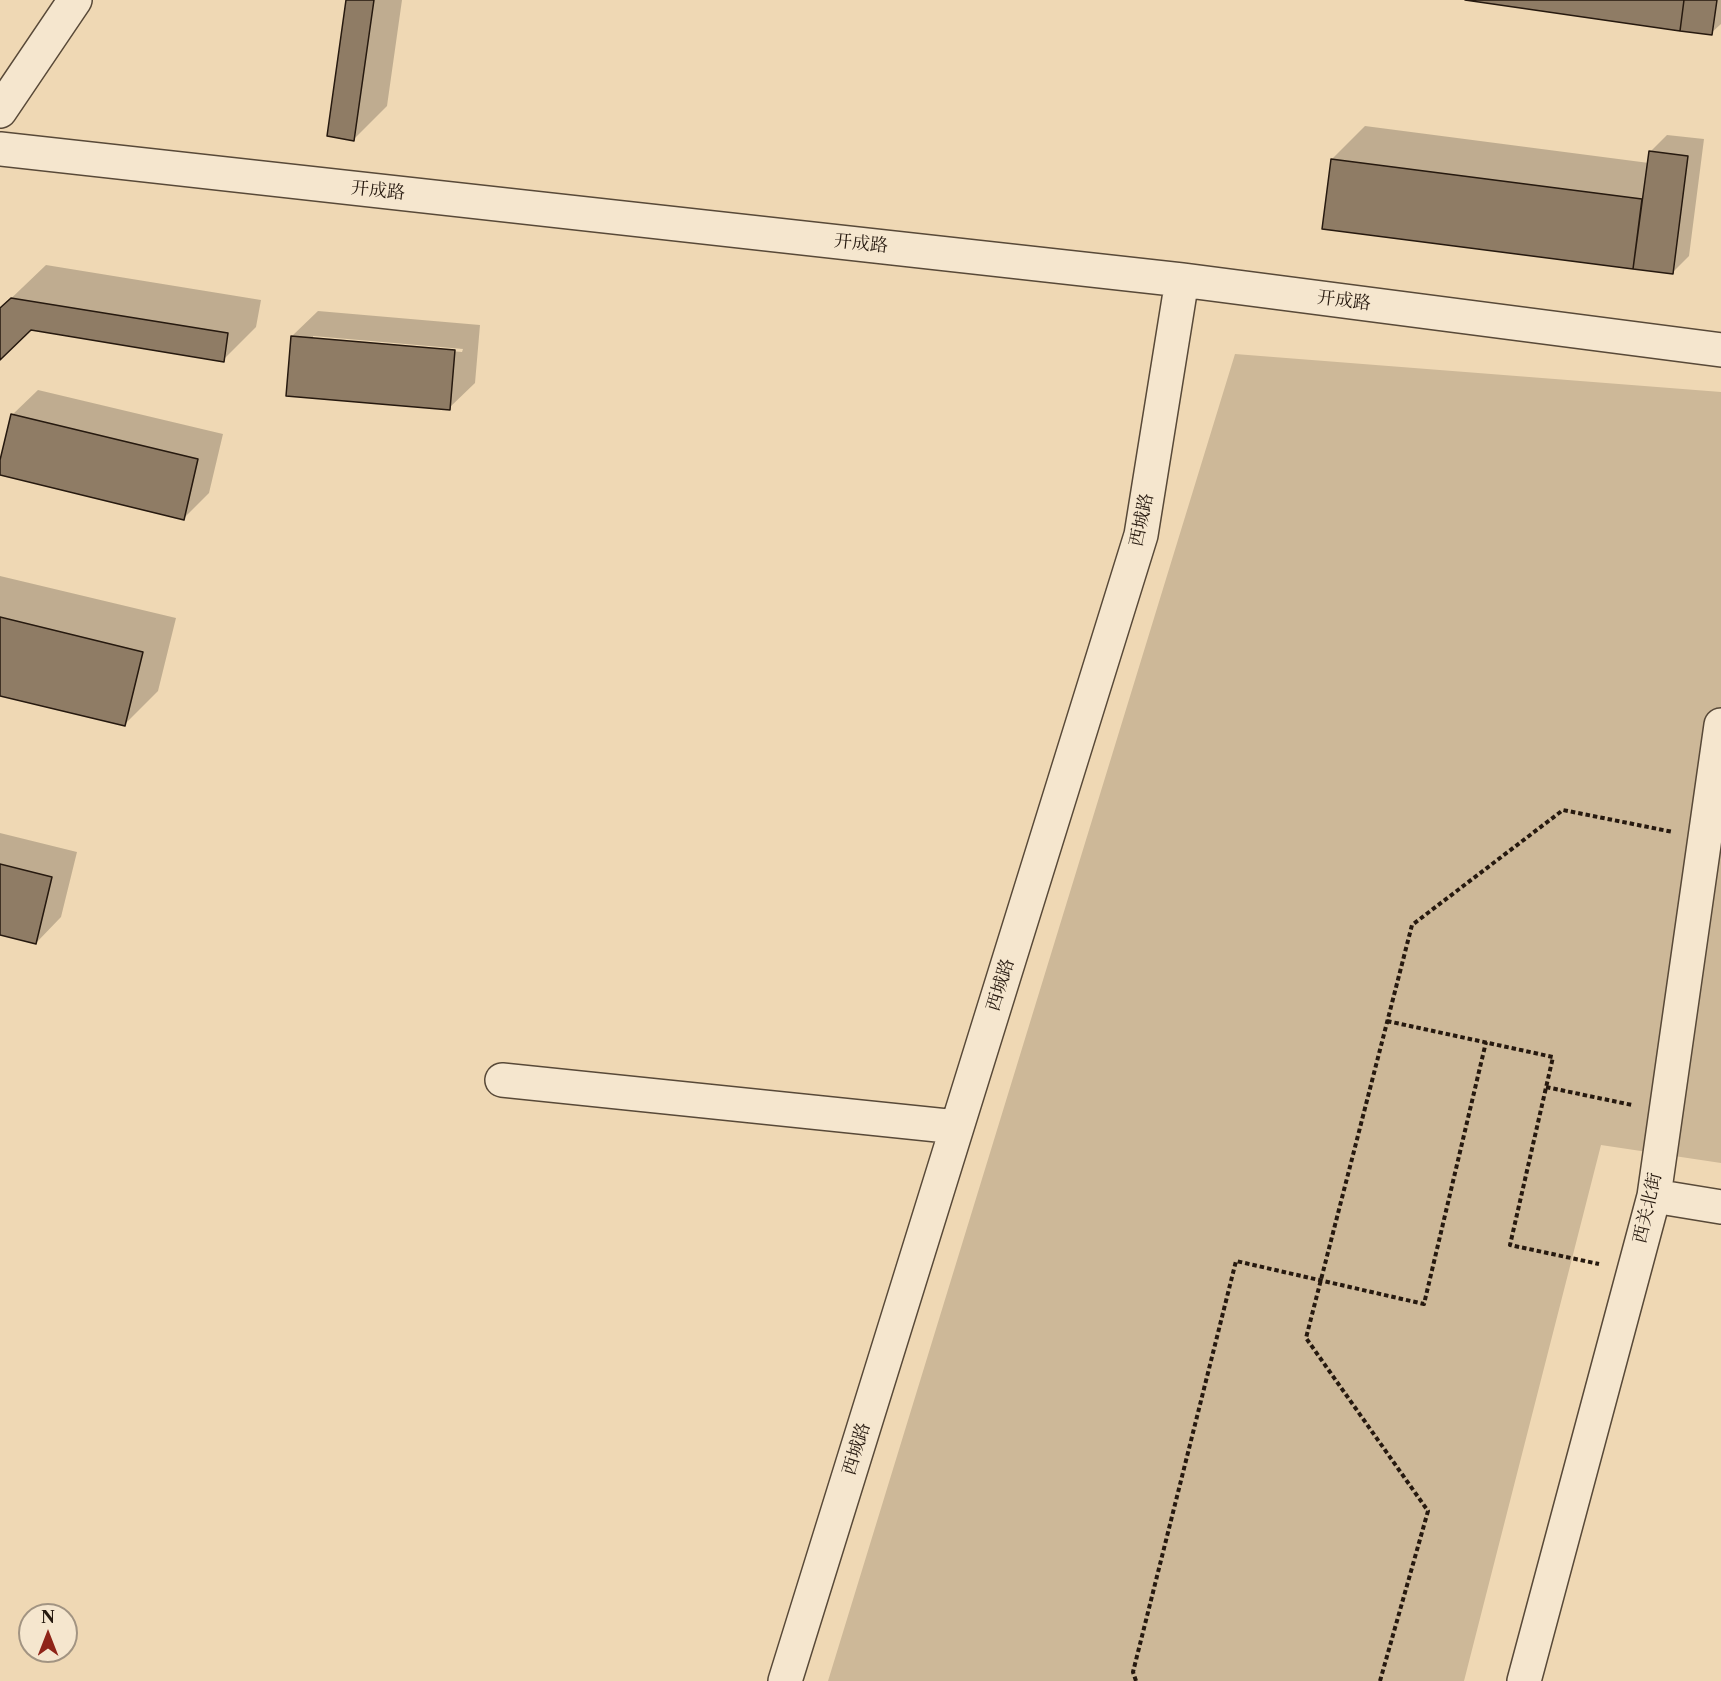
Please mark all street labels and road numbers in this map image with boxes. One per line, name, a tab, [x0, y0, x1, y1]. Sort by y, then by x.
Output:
street label: 开成路	[350, 177, 406, 205]
street label: 开成路	[833, 230, 889, 258]
street label: 开成路	[1316, 287, 1372, 315]
street label: 西城路	[1126, 491, 1158, 549]
street label: 西城路	[983, 956, 1019, 1014]
street label: 西关北街	[1629, 1170, 1667, 1246]
street label: 西城路	[839, 1420, 875, 1478]

